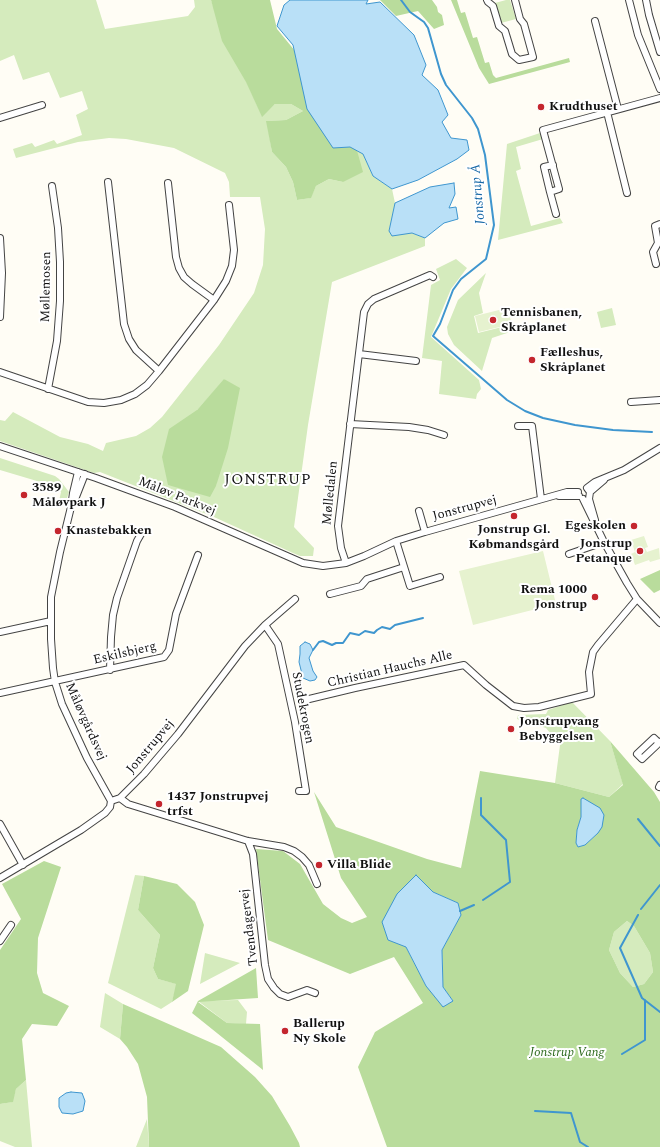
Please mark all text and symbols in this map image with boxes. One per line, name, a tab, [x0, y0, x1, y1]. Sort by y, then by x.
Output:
place label: Krudthuset	[549, 99, 618, 115]
marker: Krudthuset	[536, 102, 546, 112]
water label: Jonstrup Å	[468, 163, 490, 225]
street label: Møllemosen	[39, 251, 55, 323]
place label: Tennisbanen, Skråplanet	[501, 305, 582, 336]
marker: Tennisbanen, Skråplanet	[488, 315, 498, 325]
place label: Fælleshus, Skråplanet	[540, 345, 606, 376]
marker: Fælleshus, Skråplanet	[527, 355, 537, 365]
street label: Mølledalen	[320, 460, 342, 526]
district label: JONSTRUP	[224, 472, 312, 490]
street label: Måløv Parkvej	[136, 474, 218, 520]
place label: 3589 Måløvpark J	[32, 480, 106, 511]
marker: 3589 Måløvpark J	[19, 490, 29, 500]
street label: Jonstrupvej	[431, 493, 499, 525]
marker: Jonstrup Gl. Købmandsgård	[509, 511, 519, 521]
place label: Egeskolen	[565, 518, 626, 534]
marker: Egeskolen	[629, 521, 639, 531]
place label: Jonstrup Gl. Købmandsgård	[469, 522, 559, 553]
place label: Knastebakken	[66, 523, 152, 539]
marker: Knastebakken	[53, 526, 63, 536]
place label: Jonstrup Petanque	[575, 536, 632, 567]
marker: Jonstrup Petanque	[635, 546, 645, 556]
place label: Rema 1000 Jonstrup	[520, 582, 587, 613]
marker: Rema 1000 Jonstrup	[590, 592, 600, 602]
street label: Eskilsbjerg	[92, 639, 158, 669]
street label: Christian Hauchs Alle	[326, 648, 454, 692]
street label: Studekrogen	[287, 671, 317, 745]
street label: Måløvgårdsvej	[61, 681, 109, 763]
place label: Jonstrupvang Bebyggelsen	[519, 714, 599, 745]
street label: Jonstrupvej	[124, 717, 178, 777]
marker: Jonstrupvang Bebyggelsen	[506, 724, 516, 734]
place label: 1437 Jonstrupvej trfst	[167, 789, 268, 820]
marker: 1437 Jonstrupvej trfst	[154, 799, 164, 809]
place label: Villa Blide	[327, 857, 391, 873]
marker: Villa Blide	[314, 860, 324, 870]
street label: Tvendagervej	[238, 888, 262, 966]
place label: Ballerup Ny Skole	[293, 1016, 346, 1047]
marker: Ballerup Ny Skole	[280, 1026, 290, 1036]
park label: Jonstrup Vang	[530, 1045, 604, 1061]

